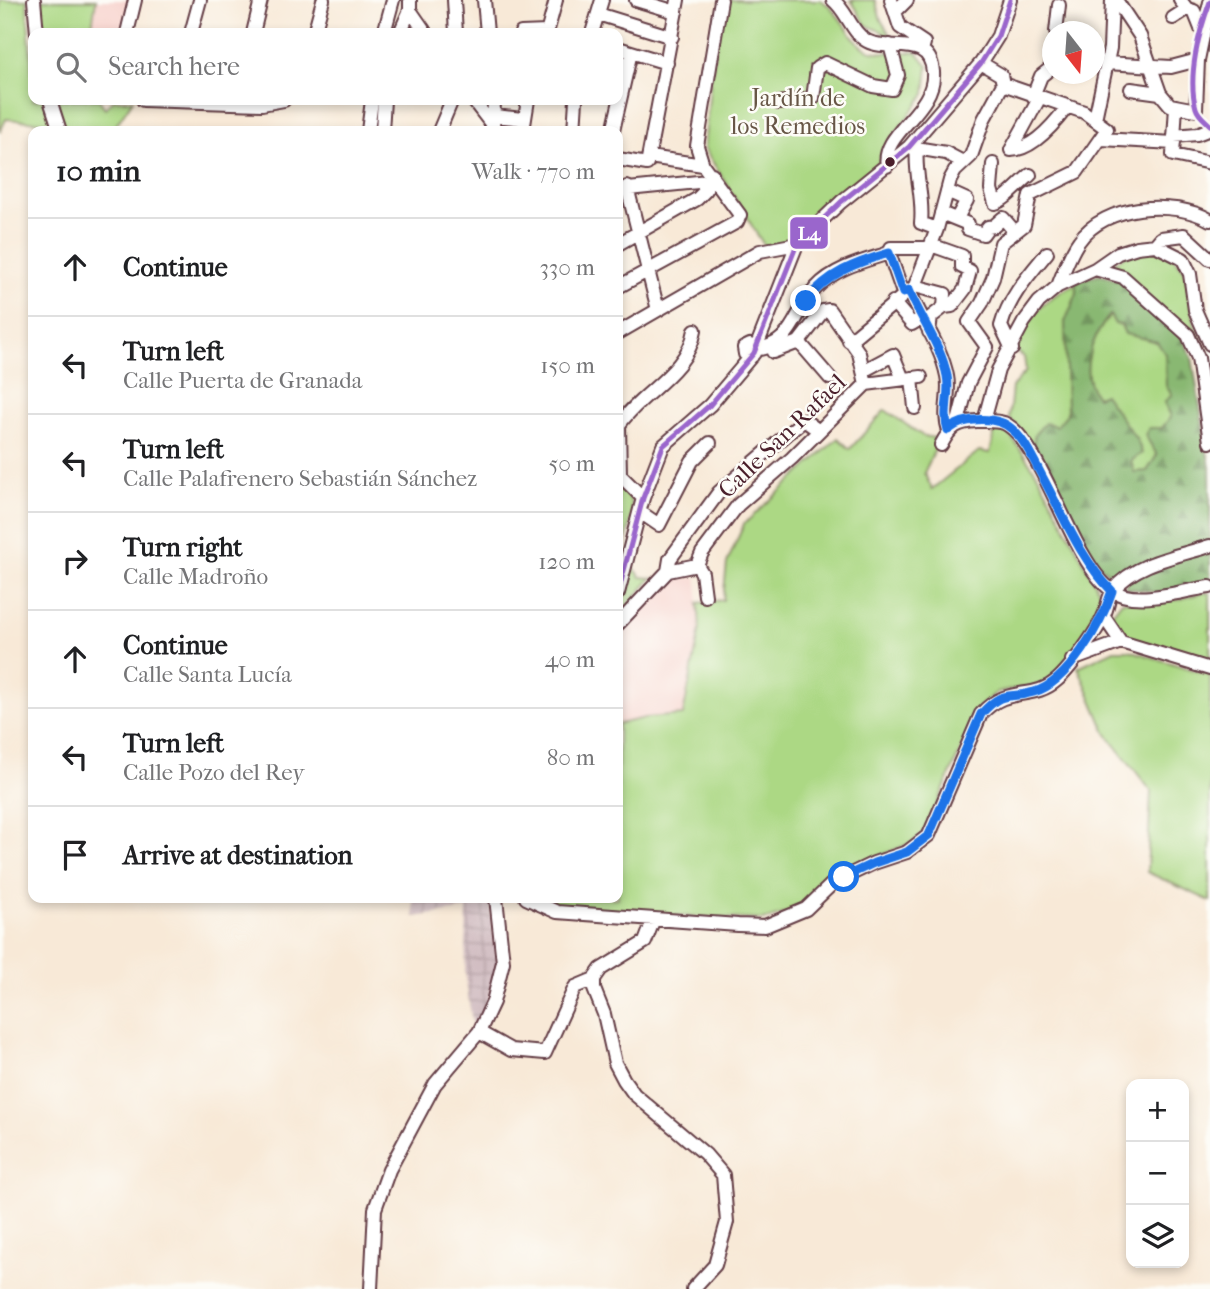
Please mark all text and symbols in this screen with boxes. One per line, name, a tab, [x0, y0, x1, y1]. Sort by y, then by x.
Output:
north arrow	[1042, 21, 1105, 84]
search box	[28, 28, 623, 105]
icon: search	[52, 48, 90, 86]
text: Search here	[108, 51, 240, 82]
park label: Jardín de los Remedios	[730, 84, 865, 140]
text: 10 min	[56, 154, 141, 189]
unlabelled marker	[883, 155, 897, 169]
text: Walk · 770 m	[472, 158, 595, 185]
line badge: L4	[789, 216, 829, 250]
text: L4	[798, 223, 821, 245]
icon: ahead	[56, 248, 94, 286]
text: Continue	[123, 252, 228, 283]
text: 330 m	[539, 254, 595, 281]
route end	[790, 285, 821, 316]
text: Turn left	[123, 336, 224, 367]
icon: left	[56, 346, 94, 384]
text: 150 m	[540, 352, 595, 379]
text: Calle Puerta de Granada	[123, 367, 363, 394]
street label: Calle San Rafael	[712, 368, 852, 504]
text: Turn left	[123, 434, 224, 465]
icon: left	[56, 444, 94, 482]
text: 50 m	[548, 450, 595, 477]
text: Calle Palafrenero Sebastián Sánchez	[123, 465, 477, 492]
text: Turn right	[123, 532, 243, 563]
icon: right	[56, 542, 94, 580]
text: 120 m	[538, 548, 595, 575]
text: Calle Madroño	[123, 563, 268, 590]
text: Continue	[123, 630, 228, 661]
icon: ahead	[56, 640, 94, 678]
text: 40 m	[545, 646, 595, 673]
text: Calle Santa Lucía	[123, 661, 292, 688]
text: Turn left	[123, 728, 224, 759]
icon: left	[56, 738, 94, 776]
text: 80 m	[547, 744, 595, 771]
text: Calle Pozo del Rey	[123, 759, 304, 786]
icon: arrive	[56, 836, 94, 874]
text: Arrive at destination	[123, 840, 353, 871]
route start	[828, 861, 859, 892]
map controls	[1126, 1079, 1189, 1268]
button: +	[1126, 1079, 1189, 1142]
button: −	[1126, 1142, 1189, 1205]
button: layers	[1126, 1205, 1189, 1268]

